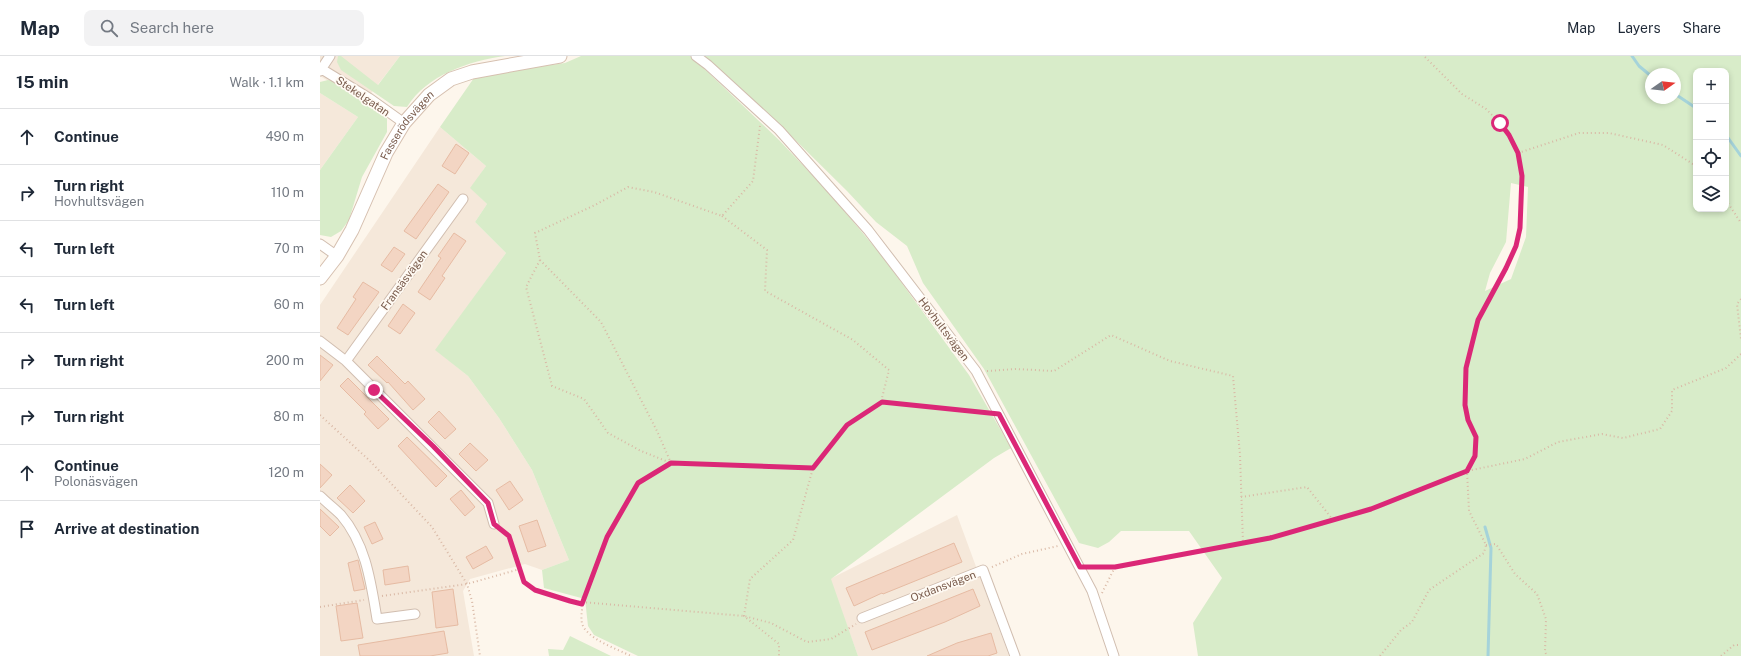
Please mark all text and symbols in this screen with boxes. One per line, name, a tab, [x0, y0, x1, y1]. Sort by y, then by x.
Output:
search box	[84, 10, 364, 46]
text: Map	[20, 17, 60, 39]
icon: search	[98, 17, 120, 39]
text: Search here	[130, 19, 214, 36]
text: Map	[1567, 20, 1595, 36]
text: Layers	[1617, 20, 1661, 36]
text: Share	[1683, 20, 1721, 36]
north arrow	[1645, 68, 1681, 104]
map controls	[1693, 68, 1729, 212]
button: +	[1693, 68, 1729, 104]
text: 15 min	[16, 72, 68, 92]
street label: Stekelgatan	[334, 74, 392, 118]
text: Walk · 1.1 km	[229, 75, 304, 90]
street label: Fasserödsvägen	[378, 88, 436, 161]
button: −	[1693, 104, 1729, 140]
route start	[1491, 114, 1509, 132]
icon: ahead	[16, 126, 38, 148]
text: Continue	[54, 128, 119, 145]
text: 490 m	[265, 129, 304, 144]
button: locate	[1693, 140, 1729, 176]
button: layers	[1693, 176, 1729, 212]
text: Turn right	[54, 177, 124, 194]
icon: right	[16, 182, 38, 204]
text: 110 m	[271, 185, 304, 200]
text: Hovhultsvägen	[54, 194, 144, 209]
icon: left	[16, 238, 38, 260]
text: Turn left	[54, 240, 115, 257]
text: 70 m	[274, 241, 304, 256]
street label: Fransäsvägen	[378, 248, 430, 312]
icon: left	[16, 294, 38, 316]
street label: Hovhultsvägen	[916, 295, 972, 363]
text: Turn left	[54, 296, 115, 313]
text: 60 m	[274, 297, 304, 312]
icon: right	[16, 350, 38, 372]
text: Turn right	[54, 352, 124, 369]
text: 200 m	[266, 353, 304, 368]
route end	[365, 381, 383, 399]
icon: right	[16, 406, 38, 428]
text: Turn right	[54, 408, 124, 425]
text: 80 m	[273, 409, 304, 424]
text: Continue	[54, 457, 119, 474]
icon: ahead	[16, 462, 38, 484]
text: 120 m	[269, 465, 304, 480]
text: Polonäsvägen	[54, 474, 138, 489]
icon: arrive	[16, 518, 38, 540]
text: Arrive at destination	[54, 520, 199, 537]
street label: Oxdansvägen	[909, 568, 977, 604]

